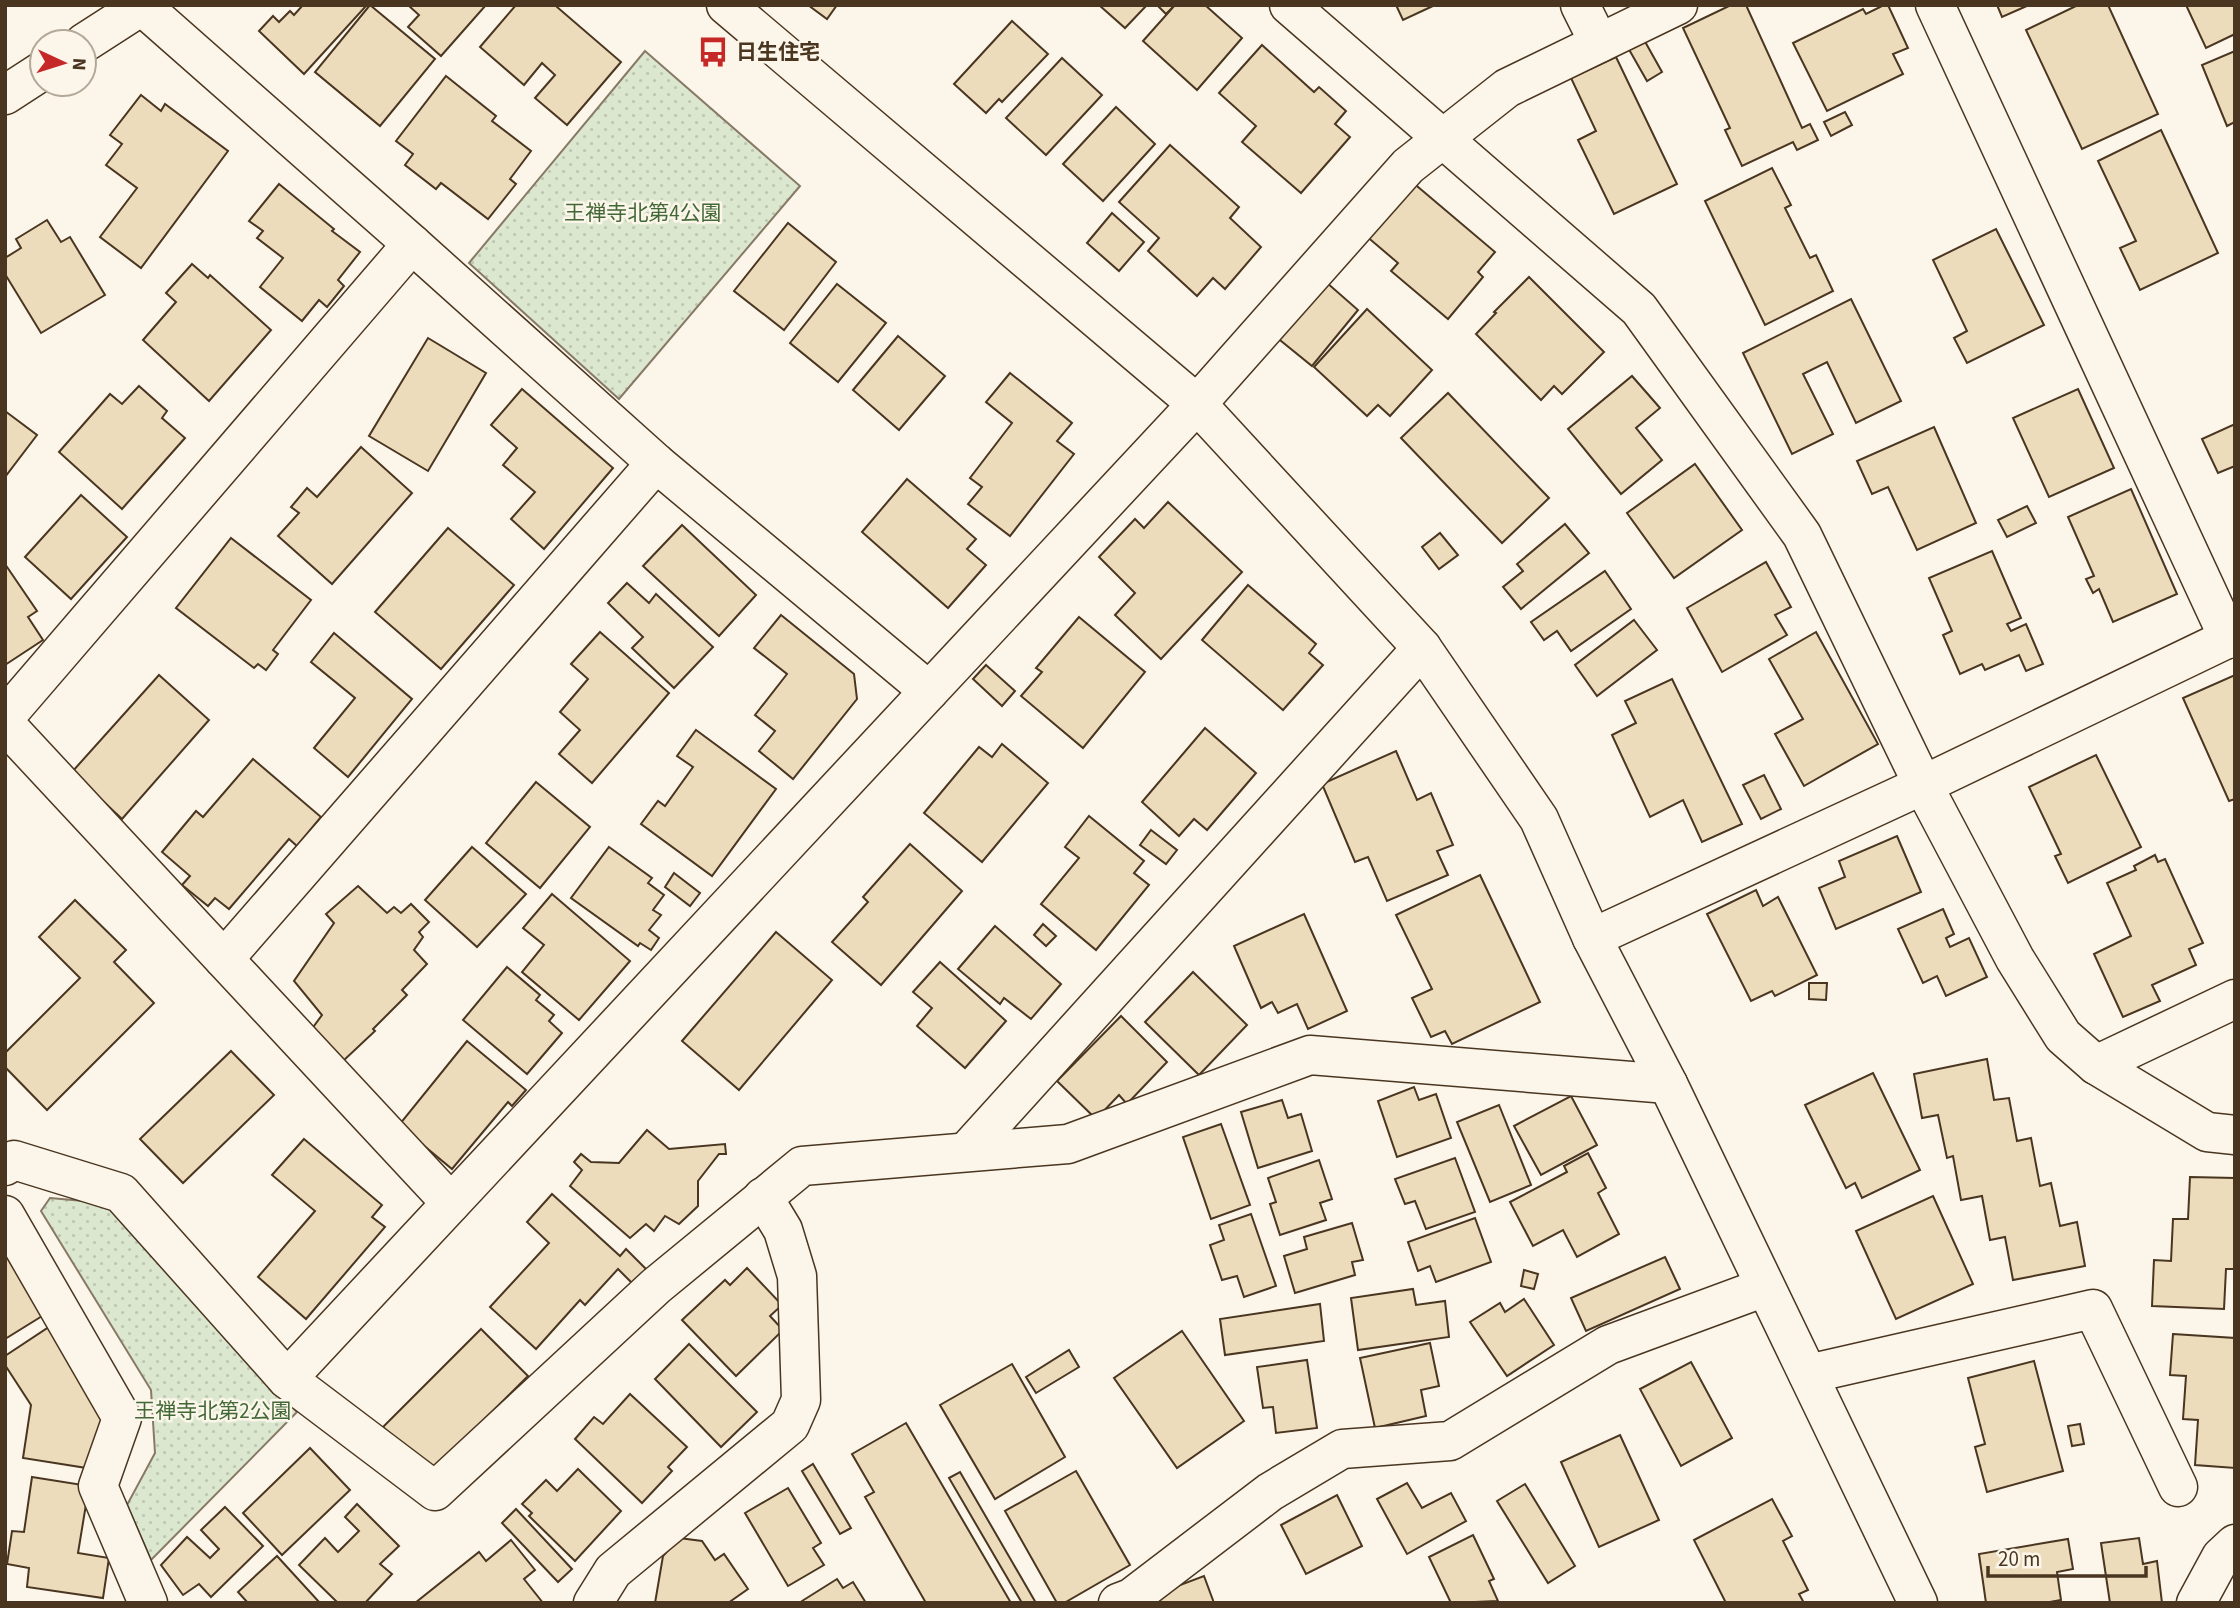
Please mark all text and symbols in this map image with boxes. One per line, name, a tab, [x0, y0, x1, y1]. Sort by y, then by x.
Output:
north arrow	[28, 28, 98, 98]
bus stop icon: 日生住宅	[696, 35, 730, 69]
place label: 日生住宅	[736, 37, 820, 67]
text: N	[65, 57, 92, 71]
park label: 王禅寺北第4公園	[564, 198, 722, 228]
park label: 王禅寺北第2公園	[134, 1396, 292, 1426]
scale bar	[1988, 1534, 2146, 1578]
text: 20 m	[1998, 1544, 2040, 1574]

